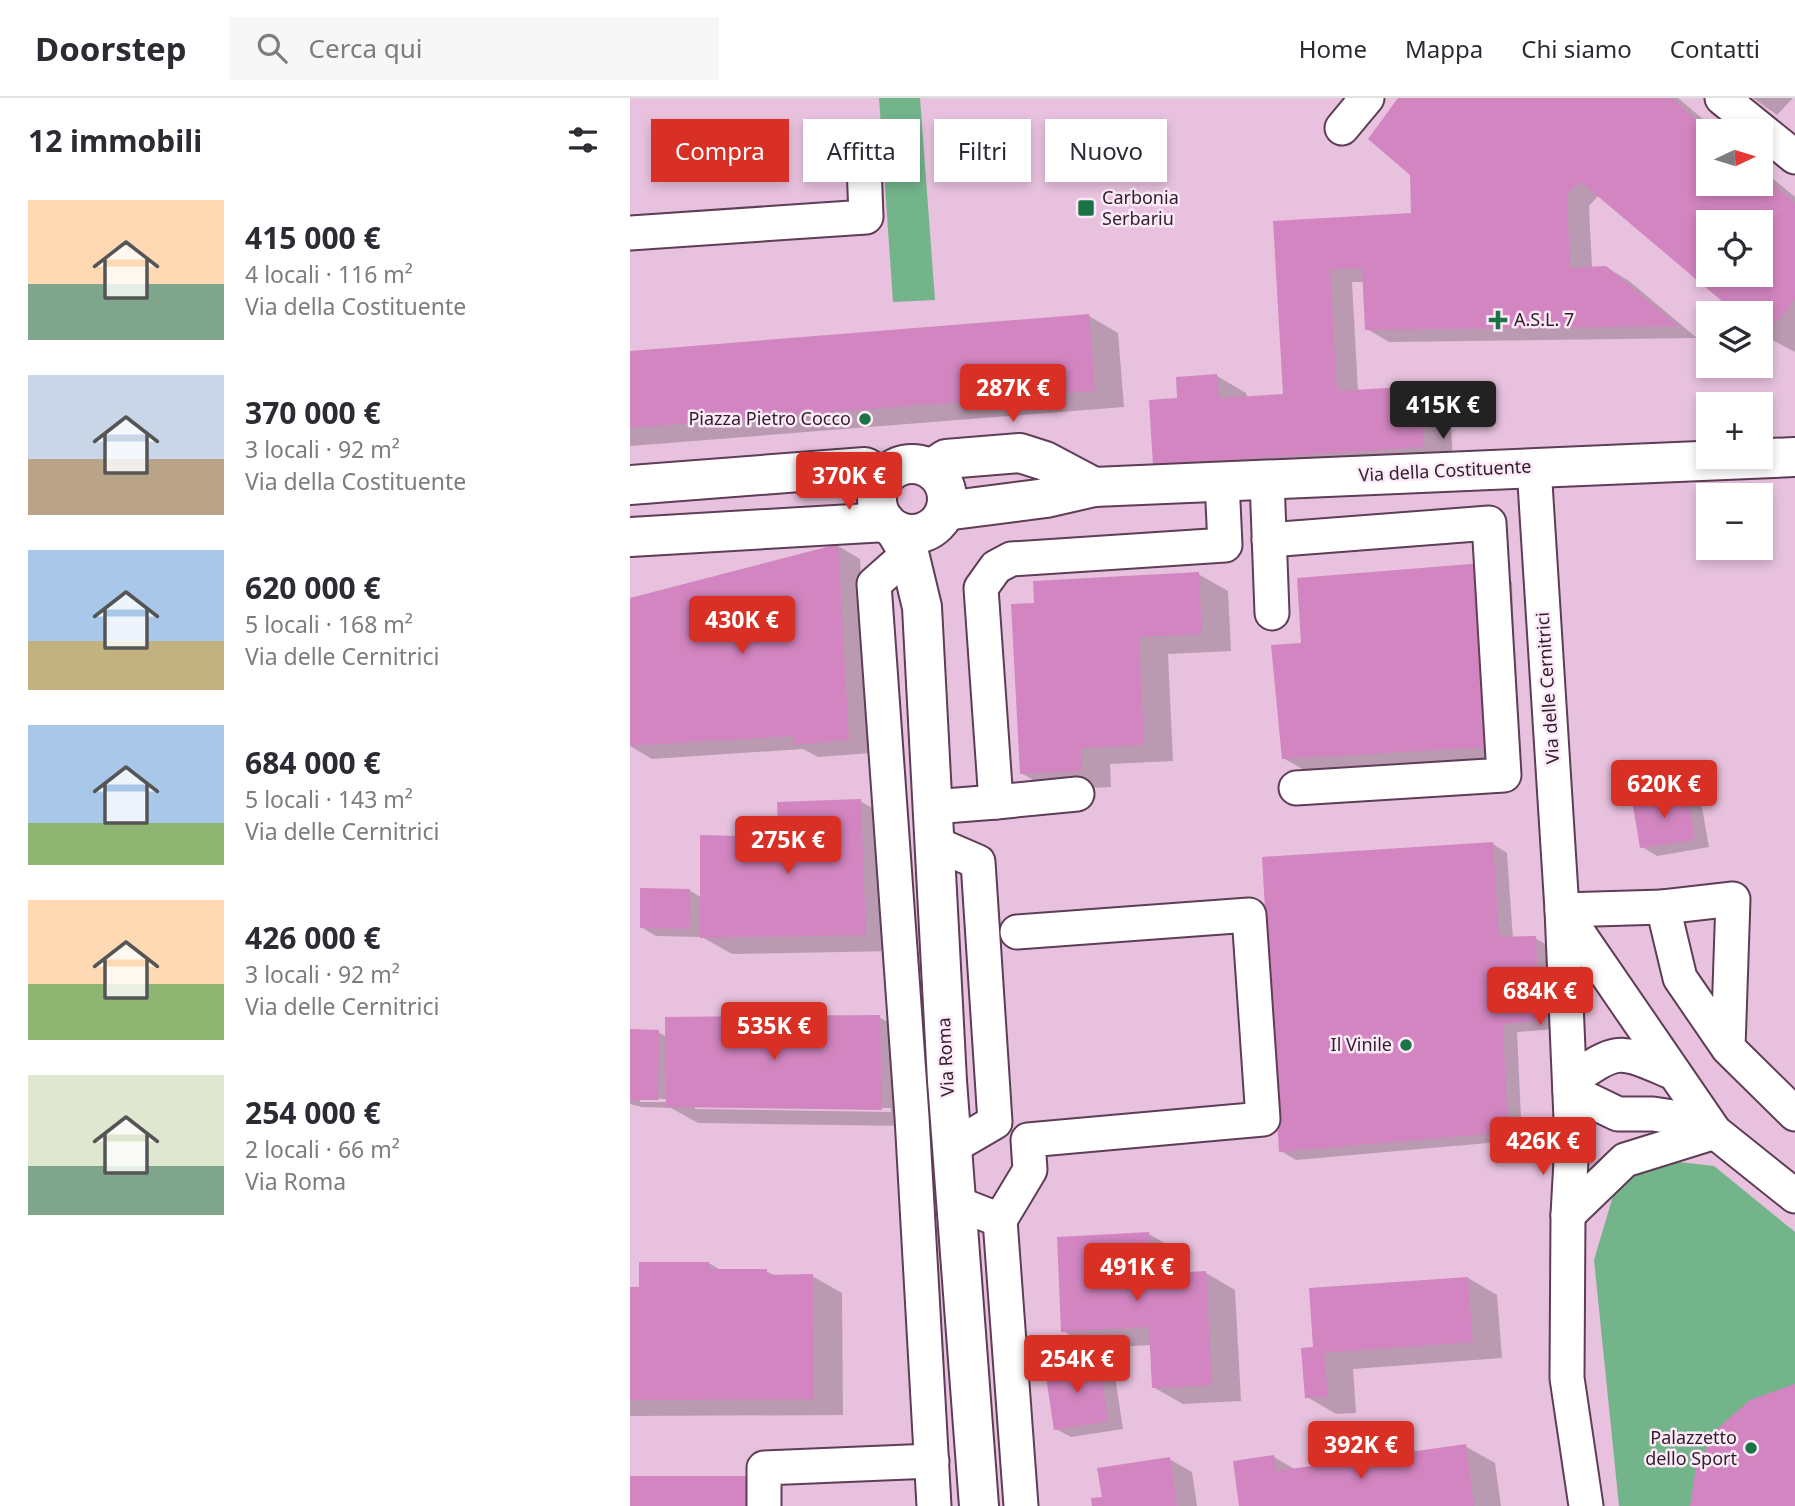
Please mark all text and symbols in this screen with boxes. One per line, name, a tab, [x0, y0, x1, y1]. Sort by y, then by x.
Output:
search box	[229, 17, 719, 80]
text: Doorstep	[35, 26, 187, 71]
icon: search	[253, 29, 291, 67]
text: Cerca qui	[309, 30, 423, 66]
text: Home	[1299, 32, 1367, 65]
text: Mappa	[1405, 32, 1483, 65]
text: Chi siamo	[1521, 32, 1632, 65]
text: Contatti	[1670, 32, 1760, 65]
chip: Compra	[651, 119, 789, 182]
chip: Affitta	[803, 119, 920, 182]
chip: Filtri	[934, 119, 1031, 182]
chip: Nuovo	[1045, 119, 1167, 182]
north arrow	[1696, 119, 1773, 196]
map controls	[1696, 119, 1773, 560]
text: 12 immobili	[28, 120, 202, 161]
icon: filters	[564, 121, 602, 159]
place label: Carbonia Serbariu	[1102, 185, 1179, 230]
marker: Carbonia Serbariu	[1076, 198, 1096, 218]
button: locate	[1696, 210, 1773, 287]
text: 415 000 €	[245, 217, 381, 258]
icon: home	[84, 228, 168, 312]
text: 4 locali · 116 m²	[245, 258, 413, 290]
text: Via della Costituente	[245, 290, 466, 322]
button: layers	[1696, 301, 1773, 378]
place label: A.S.L. 7	[1514, 307, 1574, 331]
marker: A.S.L. 7	[1488, 310, 1508, 330]
pin: 287K €	[956, 364, 1070, 424]
text: 287K €	[976, 371, 1050, 403]
pin: 415K €	[1386, 382, 1500, 441]
text: 415K €	[1406, 388, 1480, 420]
text: 370 000 €	[245, 392, 381, 433]
button: +	[1696, 392, 1773, 469]
icon: home	[84, 403, 168, 487]
place label: Piazza Pietro Cocco	[688, 406, 851, 430]
marker: Piazza Pietro Cocco	[857, 411, 873, 427]
text: 3 locali · 92 m²	[245, 433, 400, 465]
pin: 370K €	[792, 452, 906, 512]
street label: Via della Costituente	[1358, 453, 1532, 487]
text: 370K €	[812, 459, 886, 491]
text: Via della Costituente	[245, 465, 466, 497]
button: −	[1696, 483, 1773, 560]
text: 620 000 €	[245, 567, 381, 608]
icon: home	[84, 578, 168, 662]
pin: 430K €	[685, 596, 799, 656]
text: 430K €	[705, 603, 779, 635]
text: 5 locali · 168 m²	[245, 608, 413, 640]
street label: Via delle Cernitrici	[1530, 611, 1564, 765]
text: Via delle Cernitrici	[245, 640, 439, 672]
text: 684 000 €	[245, 742, 381, 783]
icon: home	[84, 753, 168, 837]
pin: 620K €	[1607, 760, 1721, 820]
text: 620K €	[1627, 767, 1701, 799]
text: 5 locali · 143 m²	[245, 783, 413, 815]
text: Via delle Cernitrici	[245, 815, 439, 847]
pin: 275K €	[731, 816, 845, 876]
text: 275K €	[751, 823, 825, 855]
text: 426 000 €	[245, 917, 381, 958]
icon: home	[84, 928, 168, 1012]
text: 3 locali · 92 m²	[245, 958, 400, 990]
pin: 684K €	[1483, 968, 1597, 1027]
text: 684K €	[1503, 974, 1577, 1006]
text: Via delle Cernitrici	[245, 990, 439, 1022]
pin: 535K €	[717, 1002, 831, 1062]
text: 535K €	[737, 1009, 811, 1041]
street label: Via Roma	[931, 1017, 959, 1097]
place label: Il Vinile	[1331, 1032, 1392, 1056]
marker: Il Vinile	[1398, 1037, 1414, 1053]
text: 254 000 €	[245, 1092, 381, 1133]
icon: home	[84, 1103, 168, 1187]
pin: 426K €	[1486, 1118, 1600, 1177]
text: 426K €	[1506, 1124, 1580, 1156]
text: 2 locali · 66 m²	[245, 1133, 400, 1165]
text: Via Roma	[245, 1165, 346, 1197]
pin: 491K €	[1080, 1244, 1194, 1303]
text: 491K €	[1100, 1250, 1174, 1282]
pin: 254K €	[1020, 1336, 1134, 1395]
text: 254K €	[1040, 1342, 1114, 1374]
pin: 392K €	[1304, 1422, 1418, 1481]
place label: Palazzetto dello Sport	[1645, 1425, 1737, 1470]
text: 392K €	[1324, 1428, 1398, 1460]
marker: Palazzetto dello Sport	[1743, 1440, 1759, 1456]

